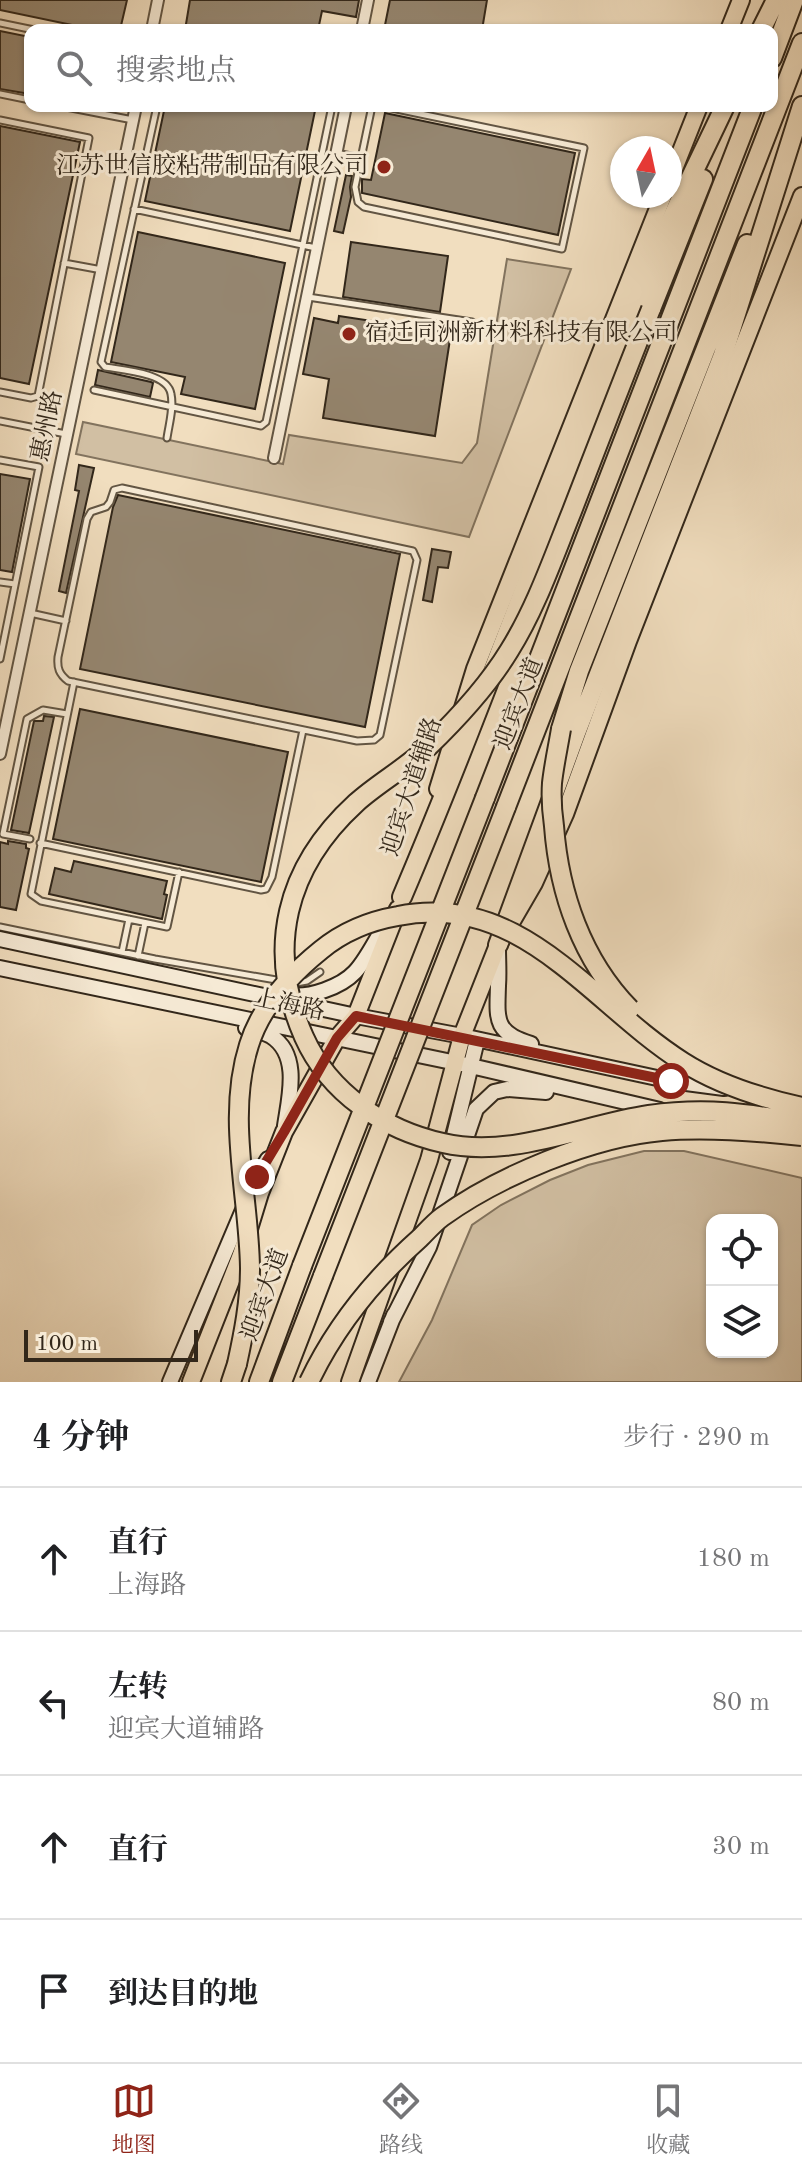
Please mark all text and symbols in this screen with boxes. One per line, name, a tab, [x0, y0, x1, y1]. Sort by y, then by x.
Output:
search box	[24, 24, 778, 112]
icon: search	[52, 46, 96, 90]
text: 搜索地点	[116, 57, 236, 87]
north arrow	[610, 136, 682, 208]
place label: 江苏世信胶粘带制品有限公司	[56, 152, 368, 179]
marker: 江苏世信胶粘带制品有限公司	[375, 158, 393, 176]
place label: 宿迁同洲新材料科技有限公司	[365, 319, 677, 346]
marker: 宿迁同洲新材料科技有限公司	[340, 325, 358, 343]
street label: 惠州路	[26, 388, 67, 464]
street label: 迎宾大道	[489, 654, 548, 753]
street label: 迎宾大道辅路	[376, 714, 447, 859]
street label: 上海路	[251, 984, 327, 1025]
route start	[653, 1063, 689, 1099]
route end	[239, 1159, 275, 1195]
map controls	[706, 1214, 778, 1358]
button: locate	[706, 1214, 778, 1286]
street label: 迎宾大道	[235, 1245, 294, 1344]
button: layers	[706, 1286, 778, 1358]
scale bar	[24, 1326, 198, 1362]
text: 100 m	[36, 1333, 98, 1355]
text: 4 分钟	[32, 1422, 129, 1456]
text: 步行 · 290 m	[623, 1425, 770, 1451]
text: 直行	[108, 1529, 168, 1559]
icon: ahead	[32, 1537, 76, 1581]
text: 180 m	[697, 1546, 770, 1572]
text: 上海路	[108, 1573, 186, 1599]
text: 左转	[108, 1673, 168, 1703]
icon: left	[32, 1681, 76, 1725]
text: 80 m	[712, 1690, 770, 1716]
text: 迎宾大道辅路	[108, 1717, 264, 1743]
icon: ahead	[32, 1825, 76, 1869]
text: 30 m	[712, 1834, 770, 1860]
text: 直行	[108, 1836, 168, 1866]
icon: arrive	[32, 1969, 76, 2013]
text: 到达目的地	[108, 1980, 258, 2010]
tab: 地图	[112, 2079, 156, 2160]
tab: 路线	[379, 2079, 423, 2160]
tab: 收藏	[646, 2079, 690, 2160]

